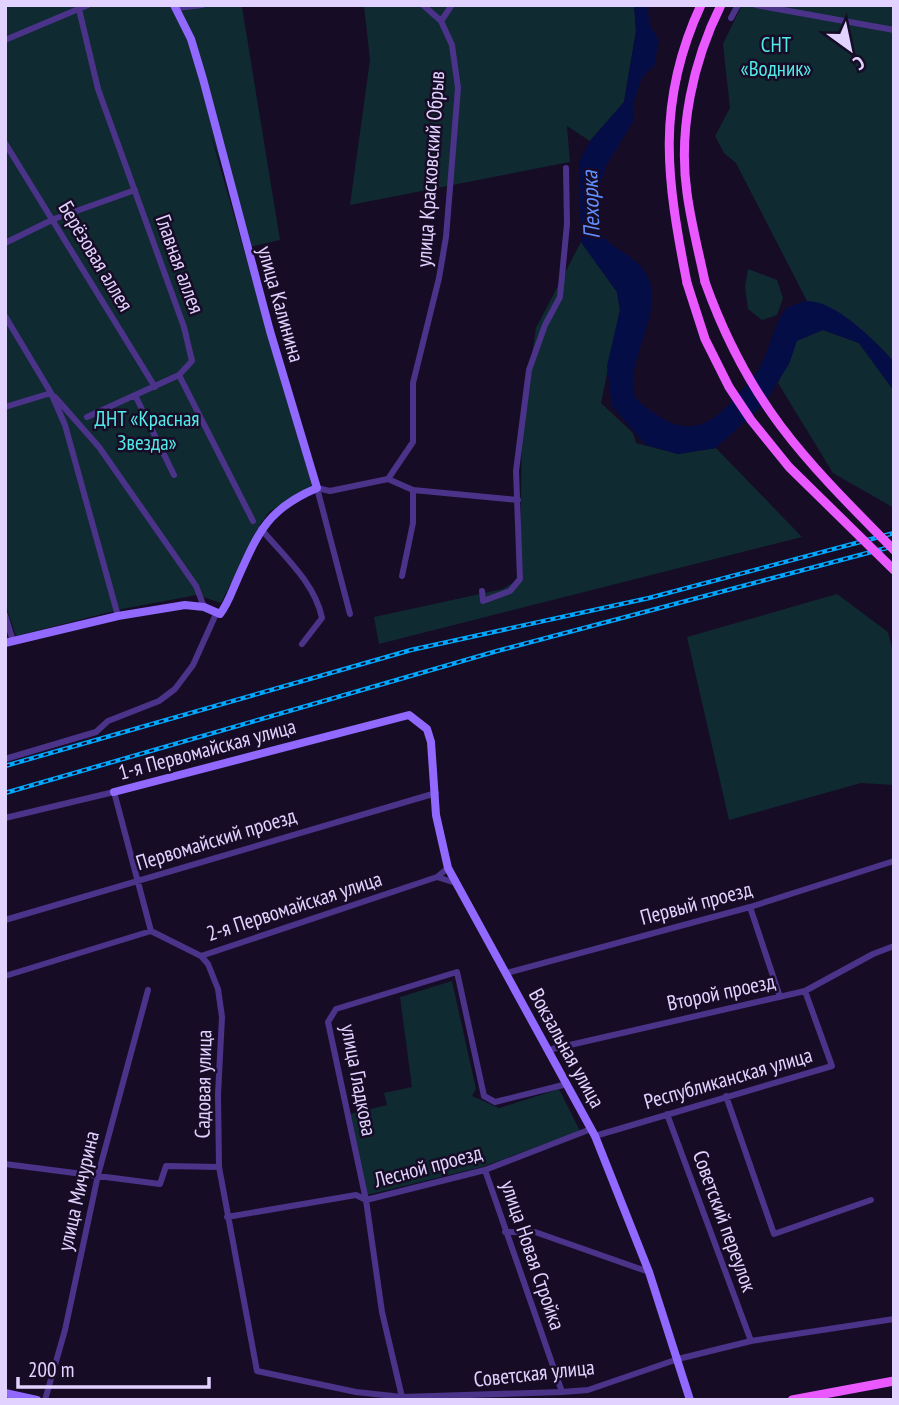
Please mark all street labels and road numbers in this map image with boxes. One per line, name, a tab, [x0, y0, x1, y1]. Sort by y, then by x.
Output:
street label: улица Красковский Обрыв	[410, 70, 450, 268]
street label: Берёзовая аллея	[52, 196, 140, 316]
street label: Главная аллея	[150, 211, 210, 317]
street label: улица Калинина	[251, 243, 311, 365]
street label: 1-я Первомайская улица	[115, 712, 299, 786]
street label: Первомайский проезд	[133, 802, 299, 876]
street label: 2-я Первомайская улица	[203, 865, 385, 947]
street label: Первый проезд	[637, 875, 755, 931]
street label: Второй проезд	[664, 967, 778, 1017]
street label: Вокзальная улица	[523, 984, 611, 1112]
street label: улица Гладкова	[335, 1022, 383, 1138]
street label: Садовая улица	[189, 1029, 217, 1139]
street label: Республиканская улица	[641, 1041, 815, 1115]
street label: улица Мичурина	[51, 1128, 105, 1254]
street label: Лесной проезд	[370, 1139, 485, 1194]
street label: Советский переулок	[687, 1146, 763, 1296]
street label: улица Новая Стройка	[495, 1177, 571, 1333]
street label: Советская улица	[472, 1353, 596, 1393]

